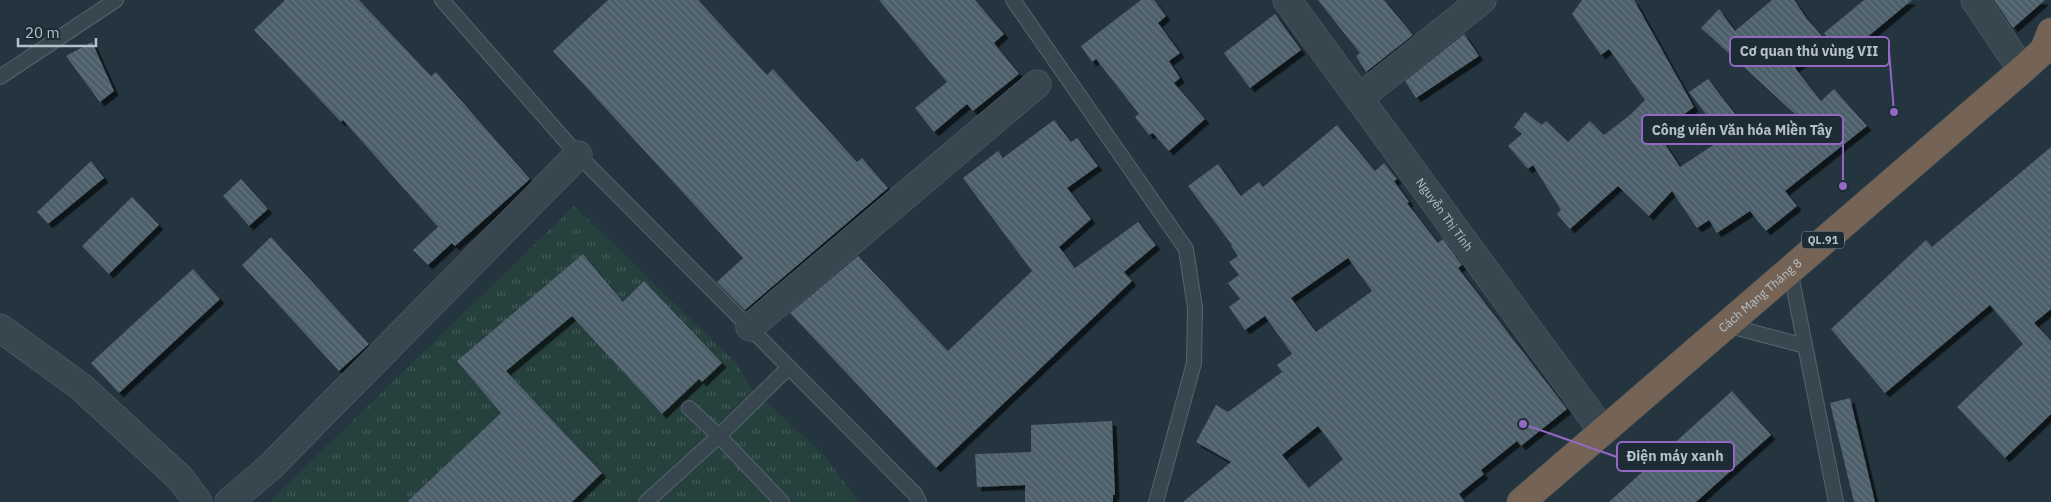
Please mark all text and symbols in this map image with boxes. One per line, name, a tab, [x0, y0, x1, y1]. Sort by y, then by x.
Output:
scale bar	[18, 15, 95, 47]
text: 20 m	[25, 23, 60, 42]
callout: Cơ quan thú vùng VII	[1730, 37, 1889, 66]
text: Cơ quan thú vùng VII	[1740, 42, 1878, 60]
callout: Công viên Văn hóa Miền Tây	[1642, 115, 1843, 144]
text: Công viên Văn hóa Miền Tây	[1652, 120, 1833, 139]
street label: Nguyễn Thị Tính	[1413, 175, 1476, 254]
road number: QL.91	[1802, 232, 1844, 248]
street label: Cách Mạng Tháng 8	[1715, 255, 1805, 335]
callout: Điện máy xanh	[1617, 442, 1734, 471]
text: Điện máy xanh	[1627, 447, 1723, 465]

